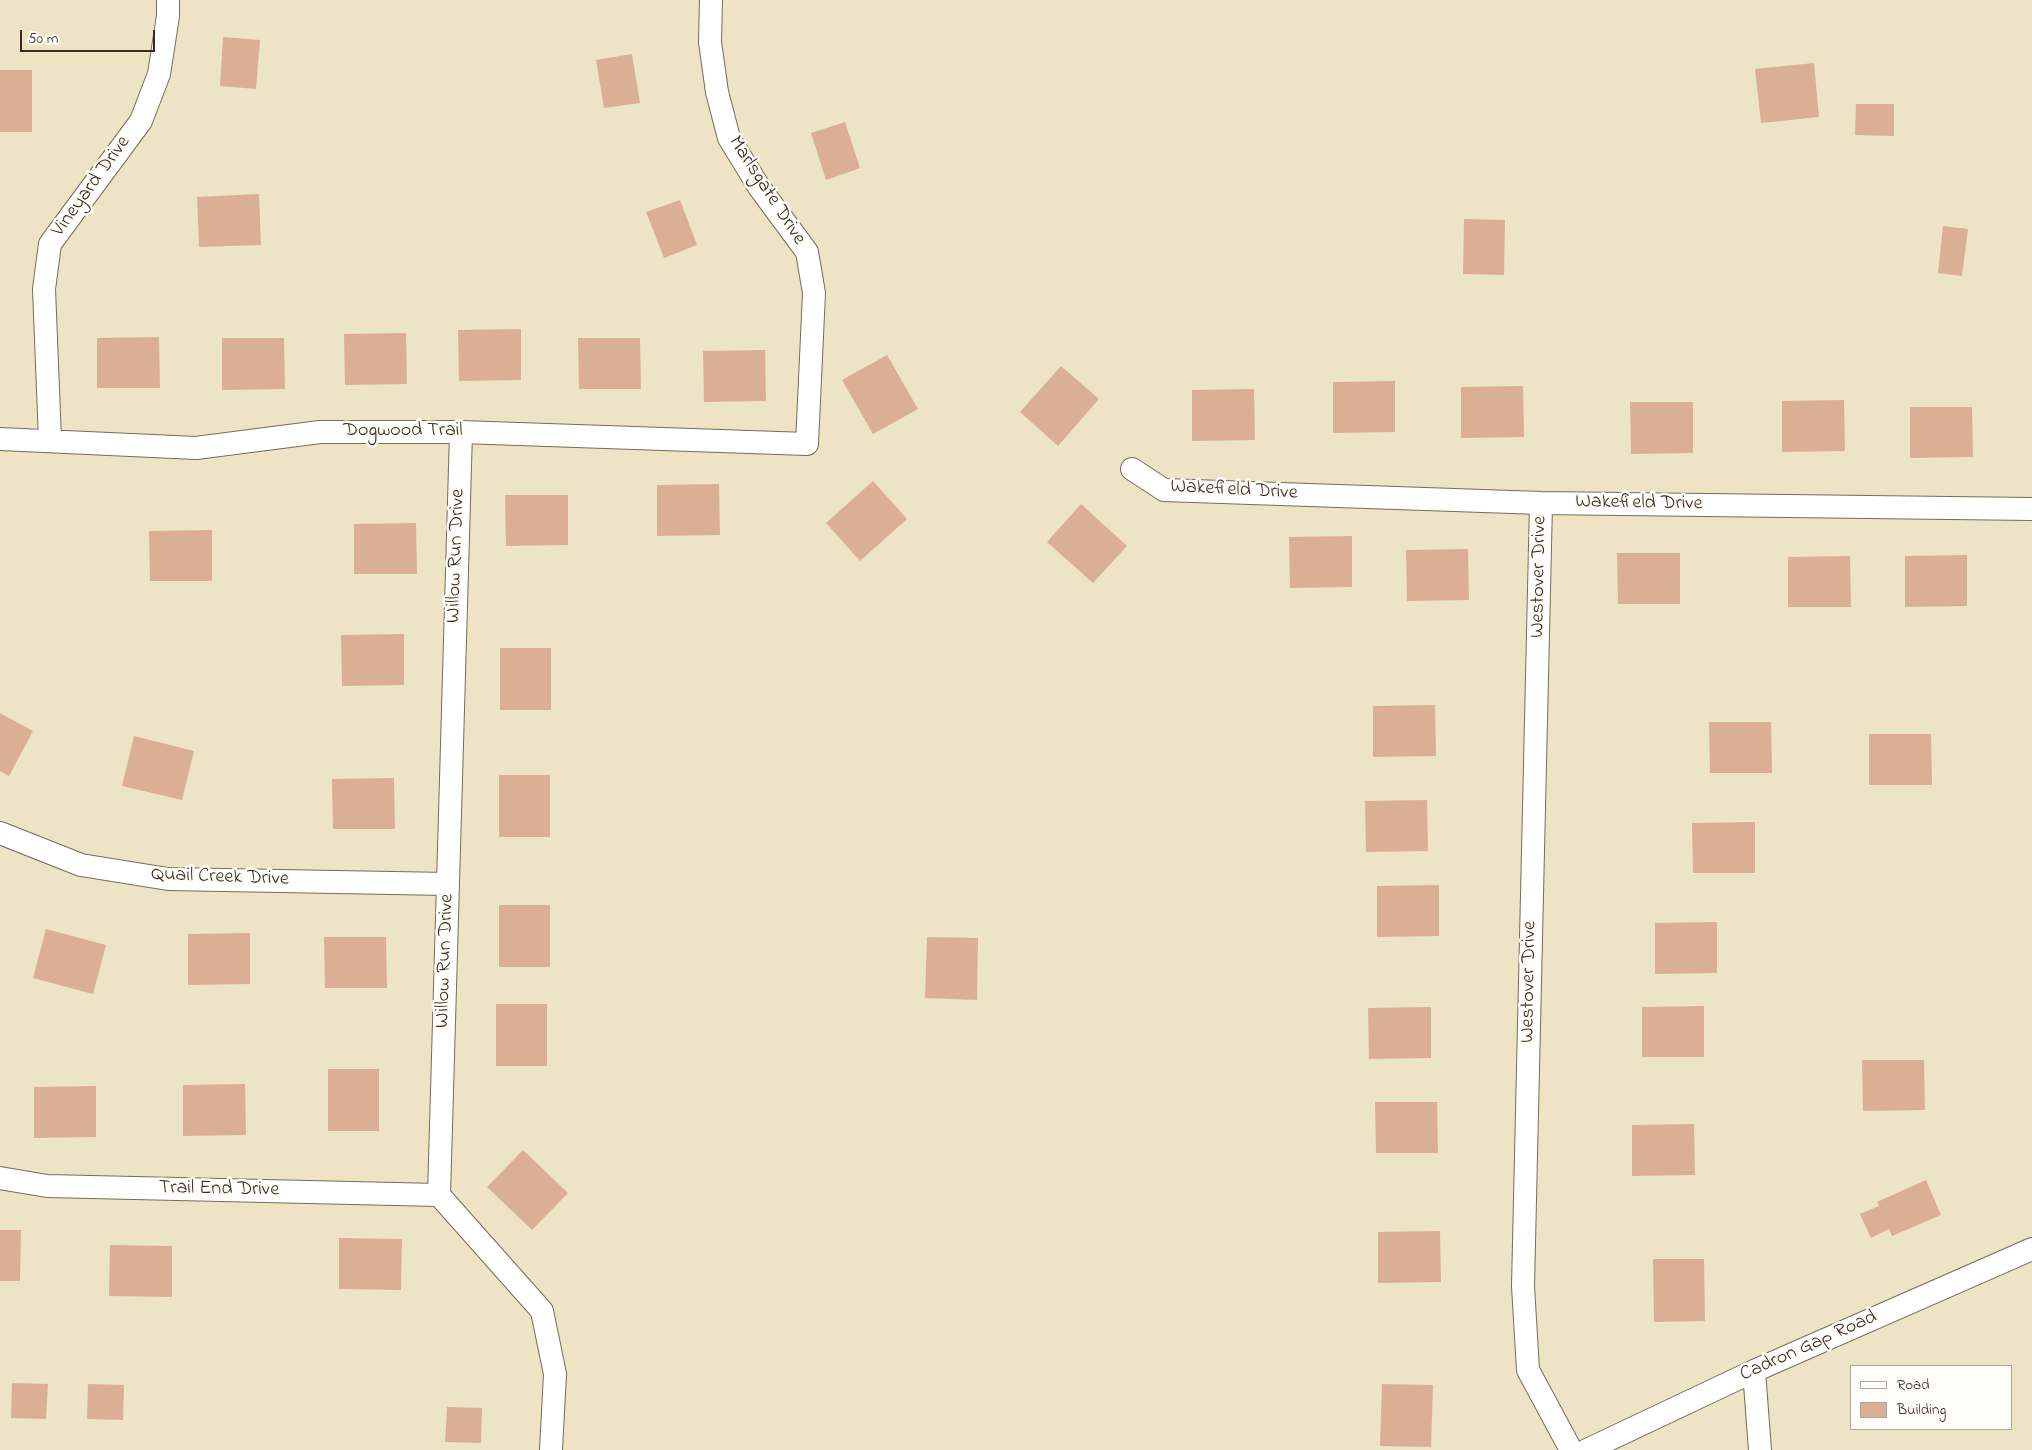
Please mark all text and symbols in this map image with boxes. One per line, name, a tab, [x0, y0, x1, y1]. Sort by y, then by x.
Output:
scale bar	[22, 20, 158, 52]
text: 50 m	[28, 28, 58, 50]
street label: Vineyard Drive	[47, 132, 137, 242]
street label: Marlsgate Drive	[722, 132, 810, 250]
street label: Dogwood Trail	[343, 420, 463, 444]
street label: Wakefield Drive	[1170, 476, 1298, 506]
street label: Willow Run Drive	[443, 488, 471, 624]
street label: Wakefield Drive	[1575, 491, 1703, 517]
street label: Westover Drive	[1527, 516, 1553, 638]
street label: Quail Creek Drive	[151, 864, 289, 892]
street label: Willow Run Drive	[432, 893, 460, 1029]
street label: Westover Drive	[1517, 921, 1543, 1043]
street label: Trail End Drive	[159, 1177, 279, 1203]
street label: Cadron Gap Road	[1737, 1306, 1881, 1388]
legend	[1850, 1365, 2012, 1430]
text: Road	[1897, 1374, 1930, 1396]
text: Building	[1897, 1399, 1946, 1421]

